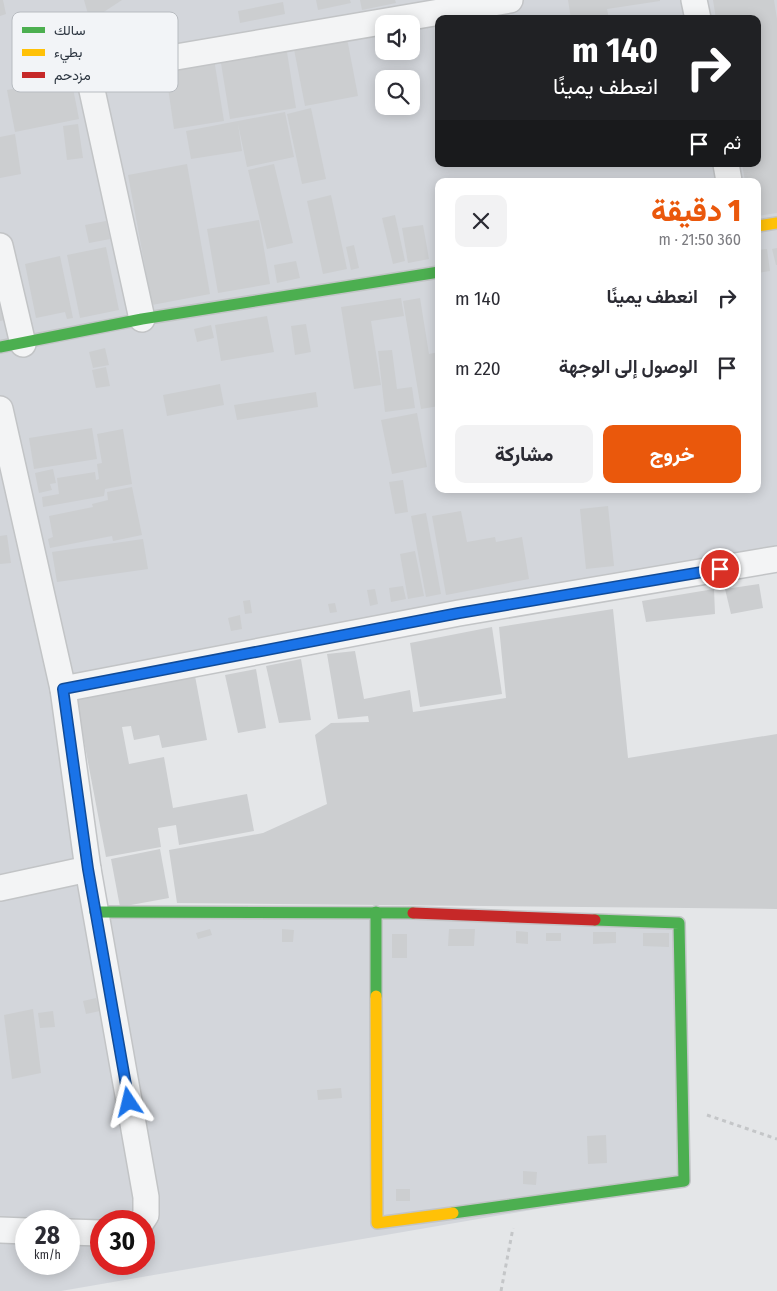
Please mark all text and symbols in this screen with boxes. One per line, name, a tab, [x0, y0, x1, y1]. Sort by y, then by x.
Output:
legend	[12, 12, 178, 92]
map controls	[375, 15, 420, 115]
button: sound	[375, 15, 420, 60]
text: سالك	[54, 22, 85, 39]
text: 140 m	[572, 29, 658, 71]
icon: right	[676, 35, 741, 100]
text: بطيء	[54, 44, 82, 64]
text: مزدحم	[54, 67, 91, 84]
button: search	[375, 70, 420, 115]
text: انعطف يمينًا	[553, 73, 658, 100]
icon: arrive	[685, 130, 713, 158]
text: ثم	[723, 131, 741, 154]
text: 1 دقيقة	[651, 193, 741, 229]
button: close	[455, 195, 507, 247]
text: 360 m · 21:50	[658, 230, 741, 249]
icon: right	[713, 284, 741, 312]
text: انعطف يمينًا	[606, 285, 698, 308]
text: 140 m	[455, 287, 501, 310]
icon: arrive	[713, 354, 741, 382]
text: الوصول إلى الوجهة	[559, 355, 698, 378]
text: 220 m	[455, 357, 501, 380]
button: مشاركة	[455, 425, 593, 483]
button: خروج	[603, 425, 741, 483]
pin	[699, 548, 741, 590]
icon: arrive	[706, 555, 734, 583]
position arrow	[102, 1075, 154, 1127]
speed limit sign: 30	[90, 1210, 155, 1275]
text: 28	[35, 1221, 60, 1251]
text: km/h	[34, 1248, 61, 1262]

